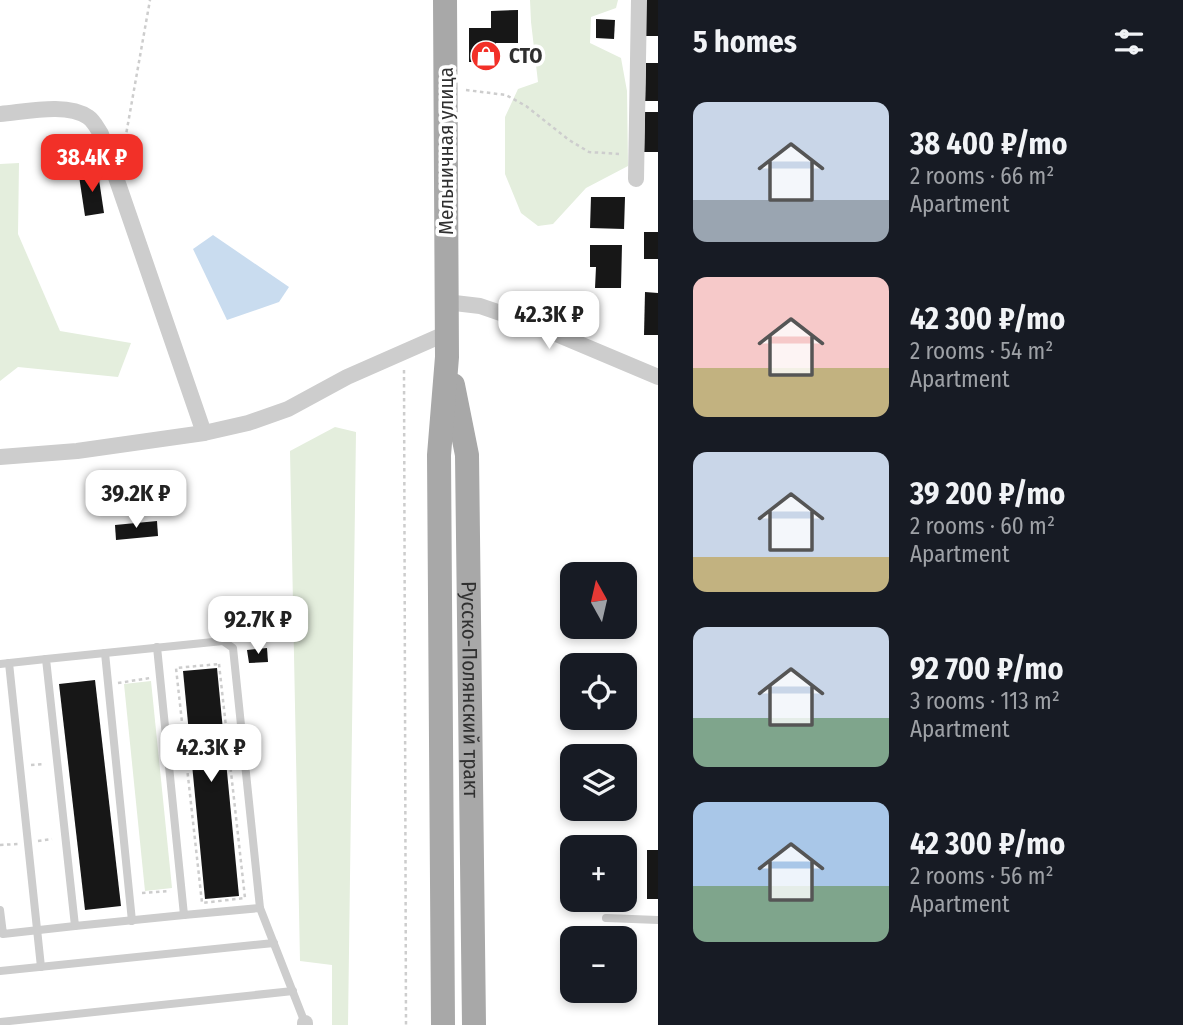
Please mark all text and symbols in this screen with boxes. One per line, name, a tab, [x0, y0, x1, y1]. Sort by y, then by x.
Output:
icon: filters	[1110, 23, 1148, 61]
text: 5 homes	[693, 24, 797, 60]
shop icon: СТО	[469, 39, 503, 73]
place label: СТО	[509, 43, 543, 69]
street label: Мельничная улица	[433, 67, 459, 235]
text: 38 400 ₽/mo	[910, 126, 1067, 162]
icon: home	[749, 130, 833, 214]
pin: 38.4K ₽	[27, 134, 157, 194]
text: 38.4K ₽	[57, 143, 127, 171]
text: 2 rooms · 66 m²	[910, 162, 1054, 190]
text: Apartment	[910, 190, 1010, 218]
pin: 42.3K ₽	[484, 292, 614, 351]
text: 42.3K ₽	[514, 300, 584, 328]
text: 42 300 ₽/mo	[910, 301, 1065, 337]
icon: home	[749, 305, 833, 389]
text: 2 rooms · 54 m²	[910, 337, 1053, 365]
text: Apartment	[910, 365, 1010, 393]
pin: 39.2K ₽	[71, 470, 201, 530]
text: 39 200 ₽/mo	[910, 476, 1065, 512]
text: 39.2K ₽	[101, 479, 171, 507]
icon: home	[749, 480, 833, 564]
text: 2 rooms · 60 m²	[910, 512, 1055, 540]
text: Apartment	[910, 540, 1010, 568]
north arrow	[560, 562, 637, 639]
map controls	[560, 562, 637, 1003]
street label: Русско-Полянский тракт	[456, 581, 484, 799]
pin: 92.7K ₽	[193, 596, 323, 656]
text: 92.7K ₽	[224, 605, 292, 633]
text: 92 700 ₽/mo	[910, 651, 1064, 687]
button: locate	[560, 653, 637, 730]
icon: home	[749, 655, 833, 739]
text: 3 rooms · 113 m²	[910, 687, 1060, 715]
text: Apartment	[910, 715, 1010, 743]
pin: 42.3K ₽	[146, 724, 276, 784]
text: 42.3K ₽	[176, 733, 246, 761]
button: layers	[560, 744, 637, 821]
text: 42 300 ₽/mo	[910, 826, 1065, 862]
icon: home	[749, 830, 833, 914]
button: +	[560, 835, 637, 912]
text: 2 rooms · 56 m²	[910, 862, 1054, 890]
text: Apartment	[910, 890, 1010, 918]
button: −	[560, 926, 637, 1003]

